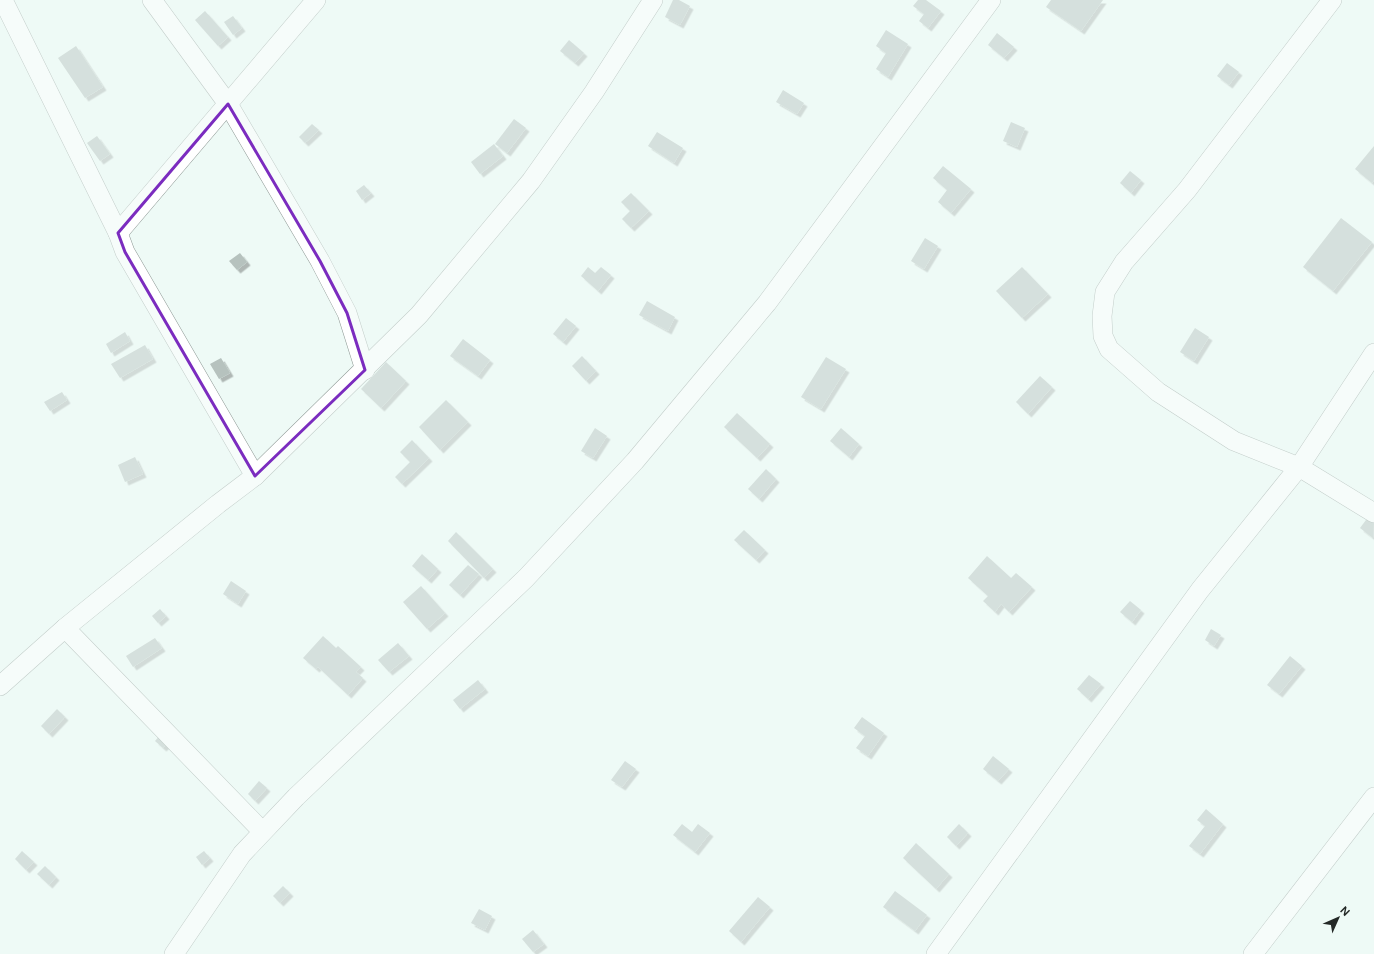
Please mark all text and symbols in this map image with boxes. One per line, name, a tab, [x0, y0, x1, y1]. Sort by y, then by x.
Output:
north arrow	[1318, 898, 1358, 938]
text: N	[1337, 903, 1353, 919]

